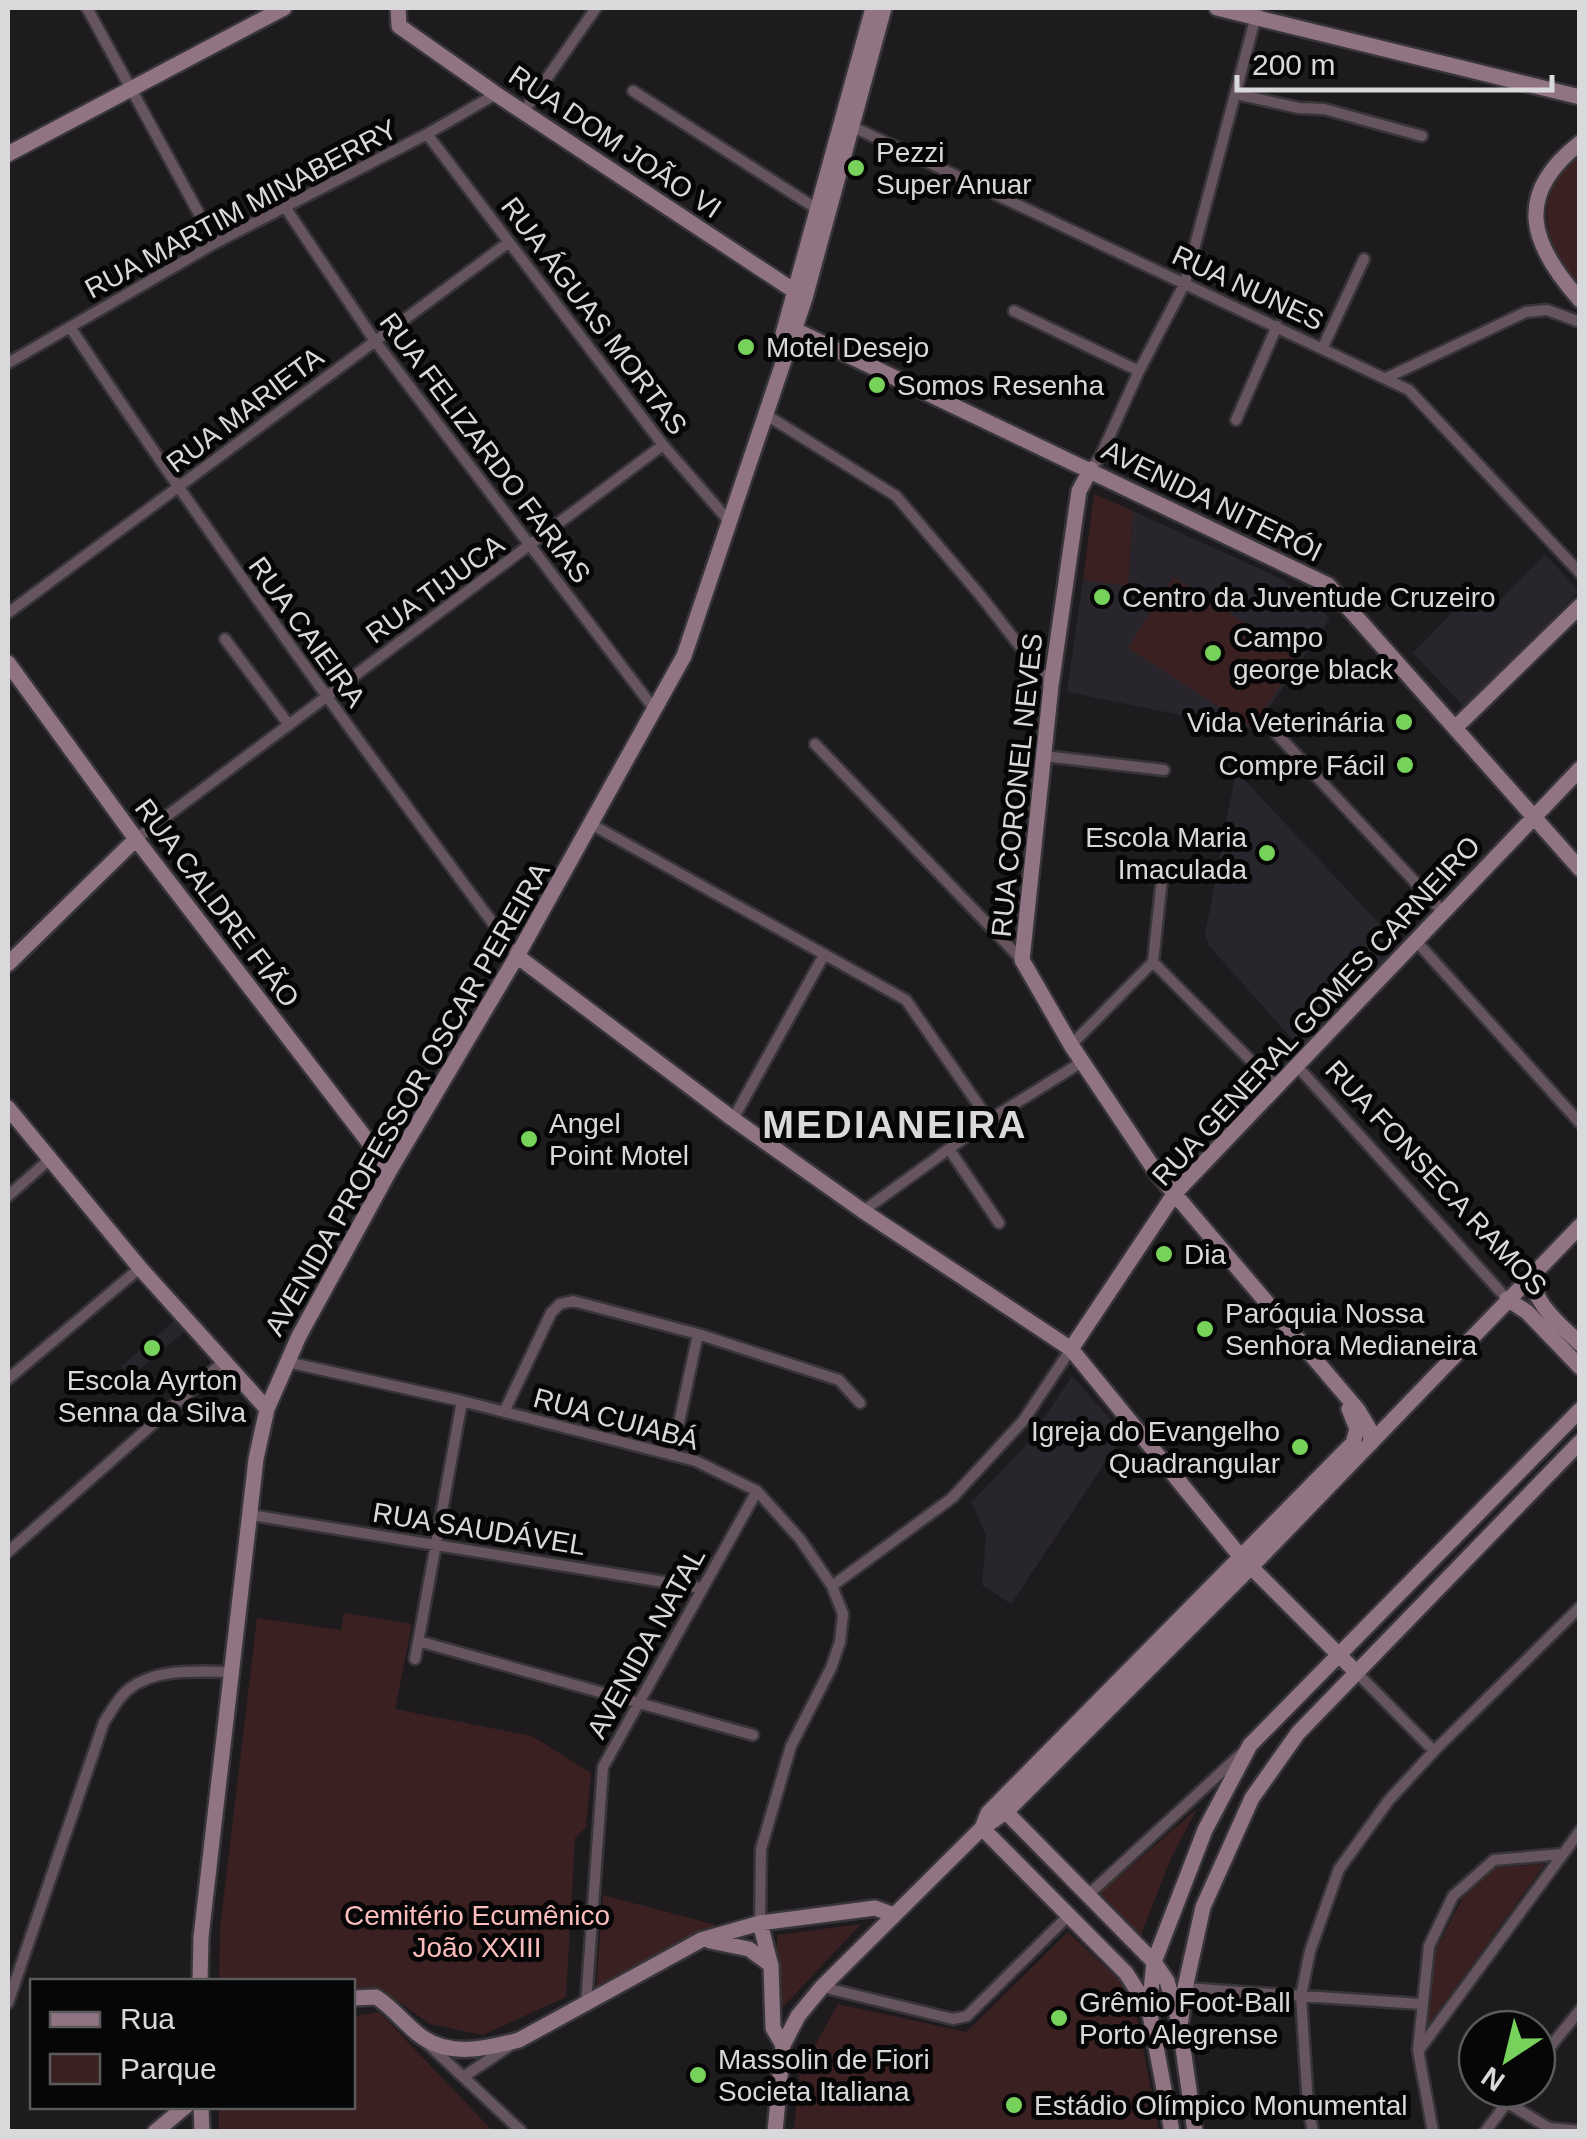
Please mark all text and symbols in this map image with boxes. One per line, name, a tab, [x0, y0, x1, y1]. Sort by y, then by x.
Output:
scale bar	[1237, 30, 1552, 92]
text: 200 m	[1252, 48, 1335, 81]
street label: RUA DOM JOÃO VI	[503, 60, 727, 224]
street label: RUA MARTIM MINABERRY	[80, 113, 403, 305]
place label: Pezzi Super Anuar	[876, 137, 1032, 200]
marker: Pezzi Super Anuar	[845, 157, 867, 179]
street label: RUA ÁGUAS MORTAS	[495, 192, 693, 440]
street label: RUA NUNES	[1167, 239, 1329, 337]
street label: RUA FELIZARDO FARIAS	[373, 307, 597, 589]
place label: Motel Desejo	[766, 332, 929, 363]
marker: Motel Desejo	[735, 336, 757, 358]
street label: RUA MARIETA	[161, 341, 330, 479]
place label: Somos Resenha	[897, 370, 1104, 401]
marker: Somos Resenha	[866, 374, 888, 396]
street label: AVENIDA NITERÓI	[1097, 434, 1327, 568]
street label: RUA TIJUCA	[360, 528, 510, 649]
street label: RUA CAIEIRA	[242, 551, 372, 713]
place label: Centro da Juventude Cruzeiro	[1122, 582, 1496, 613]
marker: Centro da Juventude Cruzeiro	[1091, 586, 1113, 608]
place label: Campo george black	[1233, 622, 1394, 685]
street label: RUA CORONEL NEVES	[986, 631, 1048, 939]
marker: Campo george black	[1202, 642, 1224, 664]
place label: Vida Veterinária	[1187, 707, 1384, 738]
marker: Vida Veterinária	[1393, 711, 1415, 733]
place label: Compre Fácil	[1219, 750, 1385, 781]
marker: Compre Fácil	[1394, 754, 1416, 776]
street label: RUA CALDRE FIÃO	[129, 793, 305, 1013]
place label: Escola Maria Imaculada	[1085, 822, 1247, 885]
street label: RUA GENERAL GOMES CARNEIRO	[1146, 830, 1486, 1192]
marker: Escola Maria Imaculada	[1256, 842, 1278, 864]
street label: AVENIDA PROFESSOR OSCAR PEREIRA	[258, 857, 556, 1341]
street label: RUA FONSECA RAMOS	[1319, 1054, 1553, 1302]
district label: MEDIANEIRA	[762, 1104, 1028, 1146]
place label: Angel Point Motel	[549, 1108, 689, 1171]
marker: Angel Point Motel	[518, 1128, 540, 1150]
place label: Dia	[1184, 1239, 1226, 1270]
marker: Dia	[1153, 1243, 1175, 1265]
place label: Paróquia Nossa Senhora Medianeira	[1225, 1298, 1478, 1361]
marker: Paróquia Nossa Senhora Medianeira	[1194, 1318, 1216, 1340]
marker: Escola Ayrton Senna da Silva	[141, 1337, 163, 1359]
place label: Escola Ayrton Senna da Silva	[58, 1365, 247, 1428]
street label: RUA CUIABÁ	[530, 1382, 702, 1456]
place label: Igreja do Evangelho Quadrangular	[1031, 1416, 1280, 1479]
marker: Igreja do Evangelho Quadrangular	[1289, 1436, 1311, 1458]
street label: RUA SAUDÁVEL	[371, 1497, 587, 1561]
street label: AVENIDA NATAL	[581, 1542, 711, 1744]
park label: Cemitério Ecumênico João XXIII	[344, 1900, 610, 1963]
legend	[30, 1979, 355, 2109]
place label: Grêmio Foot-Ball Porto Alegrense	[1079, 1987, 1291, 2050]
text: Rua	[120, 2002, 175, 2035]
marker: Grêmio Foot-Ball Porto Alegrense	[1048, 2007, 1070, 2029]
north arrow	[1457, 2009, 1557, 2109]
place label: Massolin de Fiori Societa Italiana	[718, 2044, 930, 2107]
text: Parque	[120, 2052, 217, 2085]
text: N	[1476, 2061, 1510, 2098]
marker: Massolin de Fiori Societa Italiana	[687, 2064, 709, 2086]
place label: Estádio Olímpico Monumental	[1034, 2090, 1408, 2121]
marker: Estádio Olímpico Monumental	[1003, 2094, 1025, 2116]

